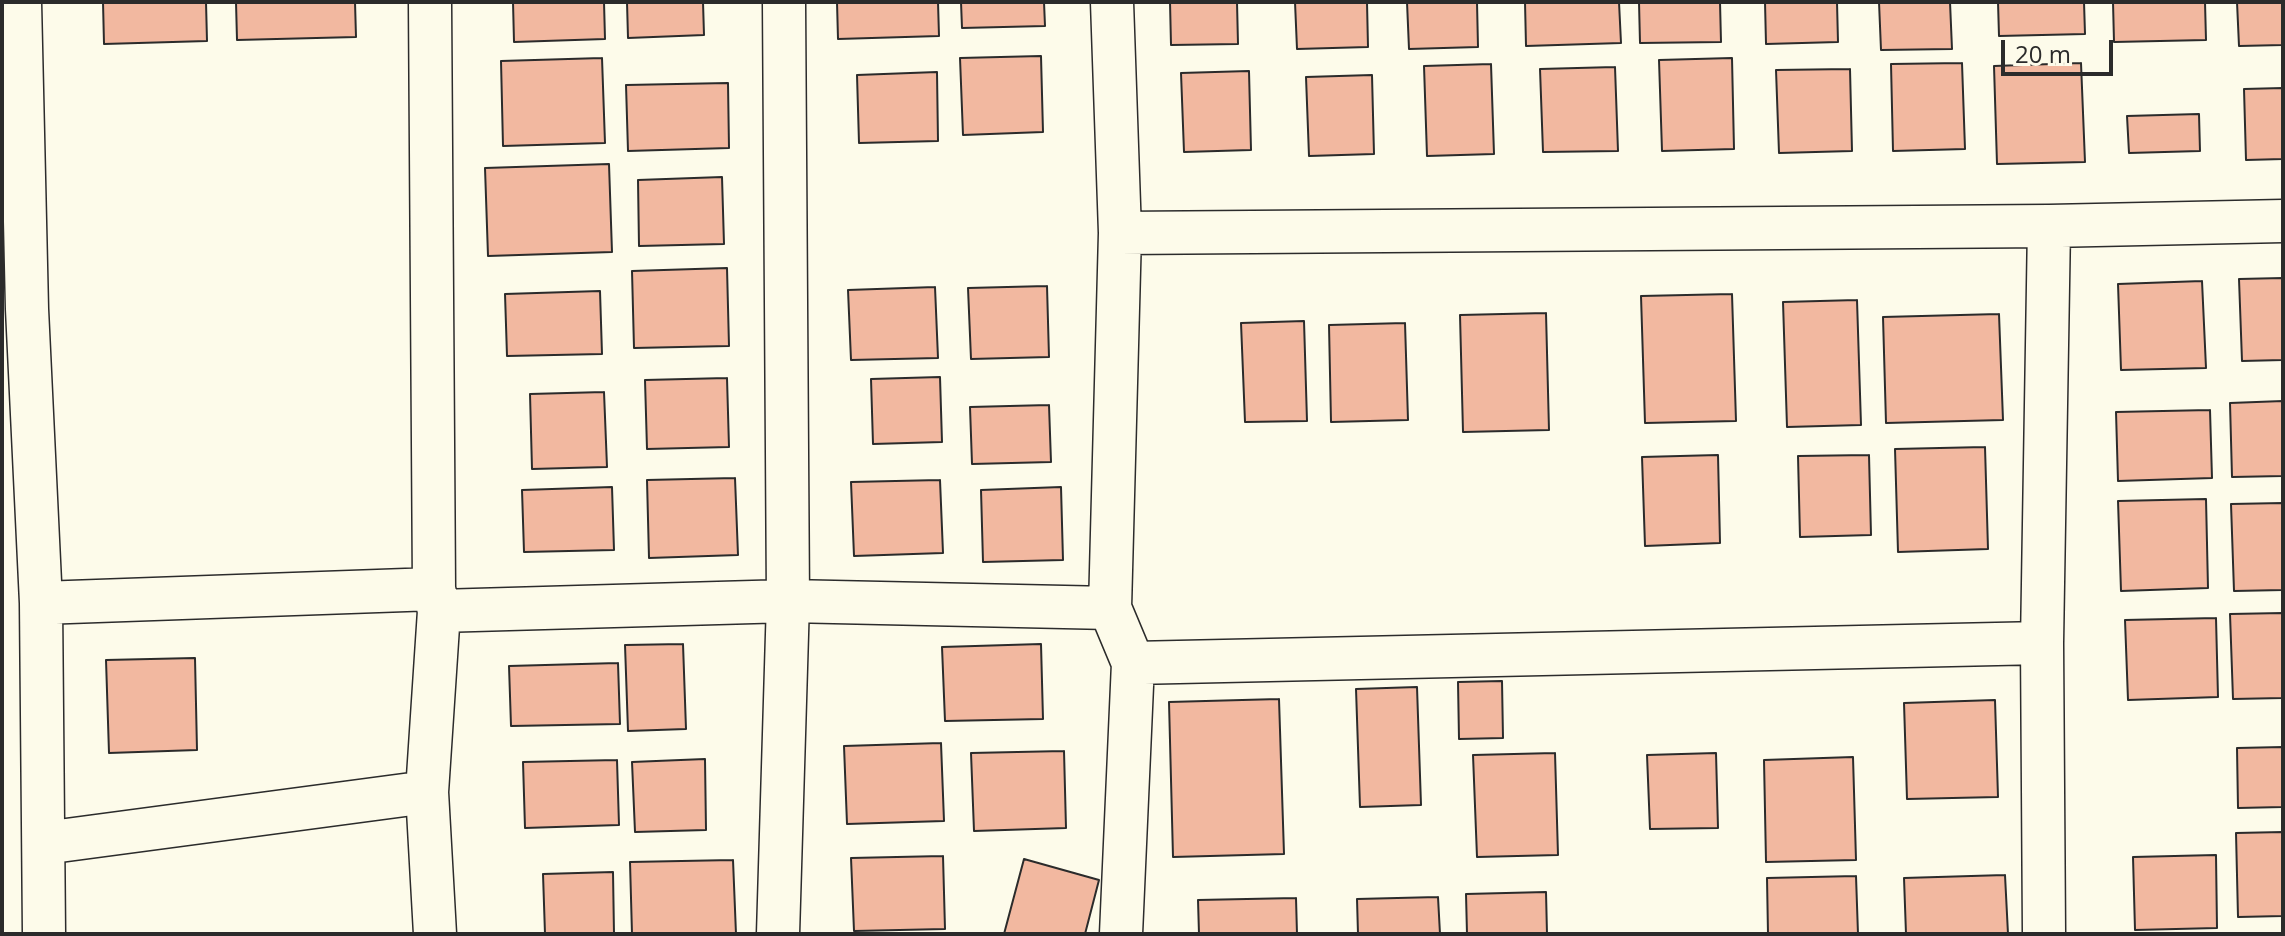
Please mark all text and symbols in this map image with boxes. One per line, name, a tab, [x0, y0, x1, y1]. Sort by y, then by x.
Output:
scale bar	[2005, 24, 2117, 74]
text: 20 m	[2015, 37, 2071, 70]

